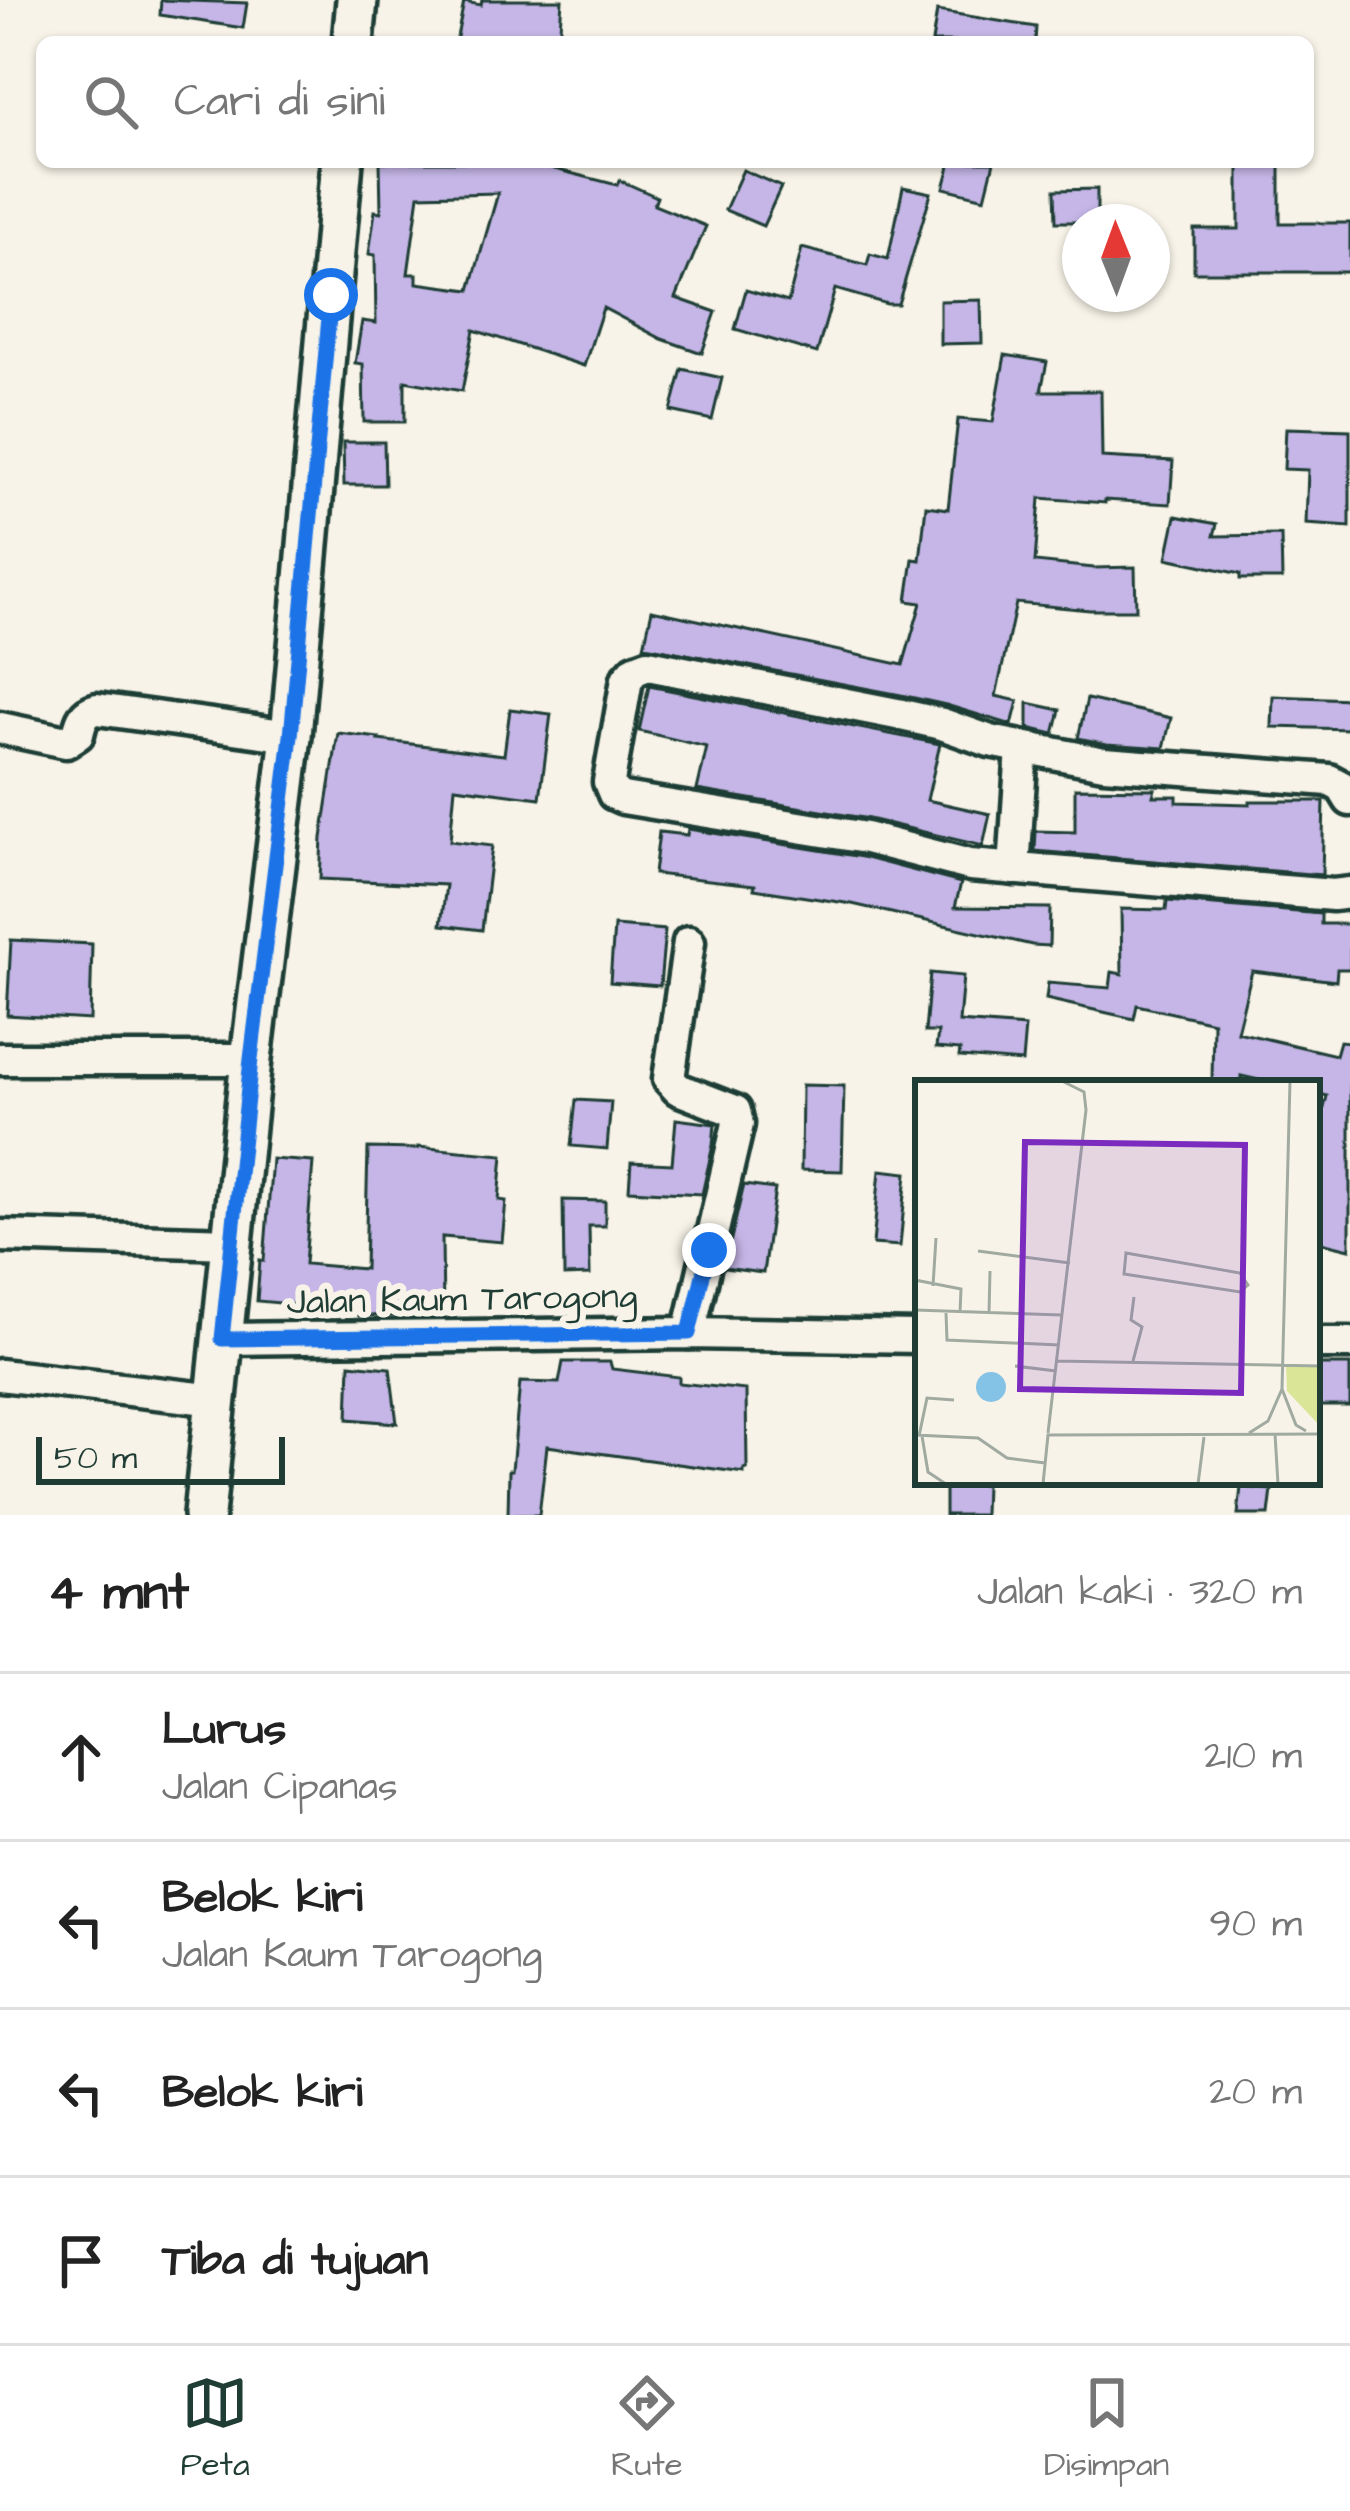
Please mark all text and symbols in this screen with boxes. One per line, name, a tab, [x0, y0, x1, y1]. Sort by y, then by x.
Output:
search box	[36, 36, 1314, 168]
icon: search	[78, 69, 144, 135]
text: Cari di sini	[174, 71, 385, 133]
north arrow	[1062, 204, 1170, 312]
route start	[304, 268, 358, 322]
inset map	[915, 1080, 1320, 1485]
route end	[682, 1223, 736, 1277]
street label: Jalan Kaum Tarogong	[286, 1271, 638, 1329]
scale bar	[36, 1431, 285, 1484]
text: 50 m	[54, 1435, 137, 1481]
text: 4 mnt	[48, 1558, 189, 1629]
text: Jalan kaki · 320 m	[977, 1566, 1302, 1620]
text: Lurus	[162, 1699, 286, 1761]
icon: ahead	[48, 1724, 114, 1790]
text: 210 m	[1204, 1730, 1302, 1784]
text: Jalan Cipanas	[162, 1761, 398, 1815]
text: Belok kiri	[162, 1867, 362, 1929]
icon: left	[48, 1892, 114, 1958]
text: 90 m	[1209, 1898, 1302, 1952]
text: Jalan Kaum Tarogong	[162, 1929, 542, 1983]
icon: left	[48, 2060, 114, 2126]
text: Belok kiri	[162, 2062, 362, 2124]
text: 20 m	[1209, 2066, 1302, 2120]
icon: arrive	[48, 2228, 114, 2294]
text: Tiba di tujuan	[162, 2230, 428, 2292]
tab: Peta	[181, 2370, 250, 2488]
tab: Rute	[611, 2370, 683, 2488]
tab: Disimpan	[1044, 2370, 1169, 2488]

